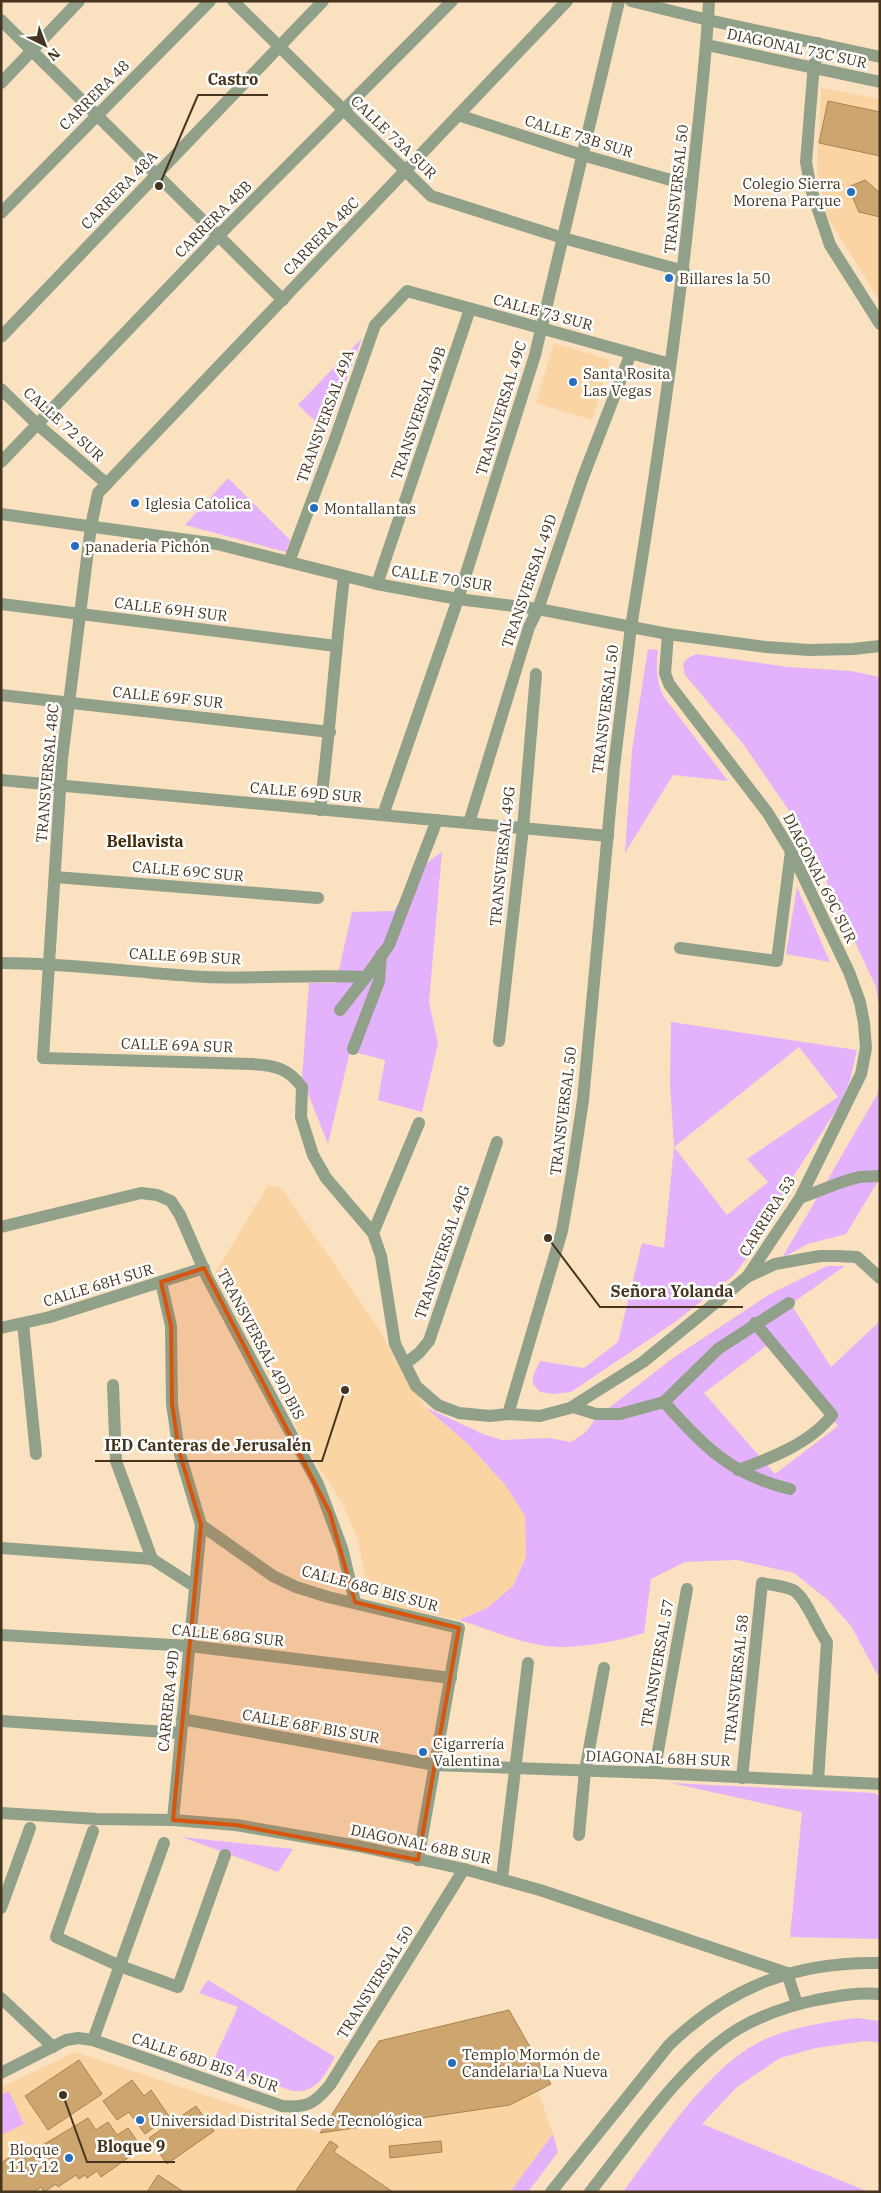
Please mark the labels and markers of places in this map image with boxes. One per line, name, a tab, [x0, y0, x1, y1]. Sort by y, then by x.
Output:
callout: Castro	[198, 64, 268, 95]
place label: Colegio Sierra Morena Parque	[733, 174, 841, 210]
marker: Colegio Sierra Morena Parque	[845, 186, 857, 198]
place label: Billares la 50	[679, 269, 771, 288]
marker: Billares la 50	[663, 272, 675, 284]
place label: Santa Rosita Las Vegas	[583, 364, 670, 400]
marker: Santa Rosita Las Vegas	[567, 376, 579, 388]
place label: Iglesia Catolica	[145, 494, 251, 513]
marker: Iglesia Catolica	[129, 497, 141, 509]
place label: Montallantas	[324, 499, 416, 518]
marker: Montallantas	[308, 502, 320, 514]
place label: panaderia Pichón	[85, 537, 210, 556]
marker: panaderia Pichón	[69, 540, 81, 552]
callout: Señora Yolanda	[600, 1276, 743, 1307]
callout: IED Canteras de Jerusalén	[95, 1430, 322, 1461]
place label: Cigarrería Valentina	[433, 1734, 505, 1770]
marker: Cigarrería Valentina	[417, 1746, 429, 1758]
place label: Templo Mormón de Candelaria La Nueva	[462, 2045, 608, 2081]
marker: Templo Mormón de Candelaria La Nueva	[446, 2057, 458, 2069]
place label: Universidad Distrital Sede Tecnológica	[150, 2111, 423, 2130]
marker: Universidad Distrital Sede Tecnológica	[134, 2114, 146, 2126]
callout: Bloque 9	[87, 2131, 175, 2162]
place label: Bloque 11 y 12	[8, 2140, 59, 2176]
marker: Bloque 11 y 12	[63, 2152, 75, 2164]

